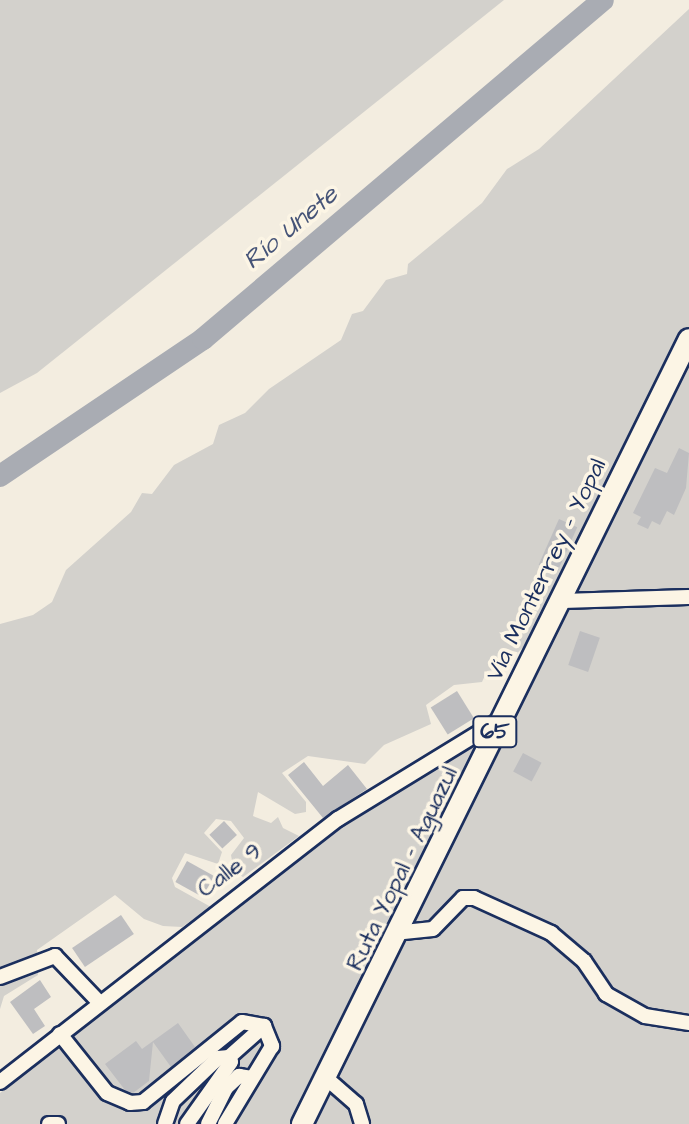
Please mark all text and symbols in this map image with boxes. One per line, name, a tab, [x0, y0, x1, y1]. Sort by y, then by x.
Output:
water label: Río Unete	[237, 179, 345, 277]
street label: Vía Monterrey - Yopal	[481, 454, 613, 686]
road number: 65	[471, 714, 519, 750]
street label: Ruta Yopal - Aguazul	[341, 762, 465, 976]
street label: Calle 9	[192, 838, 268, 904]

